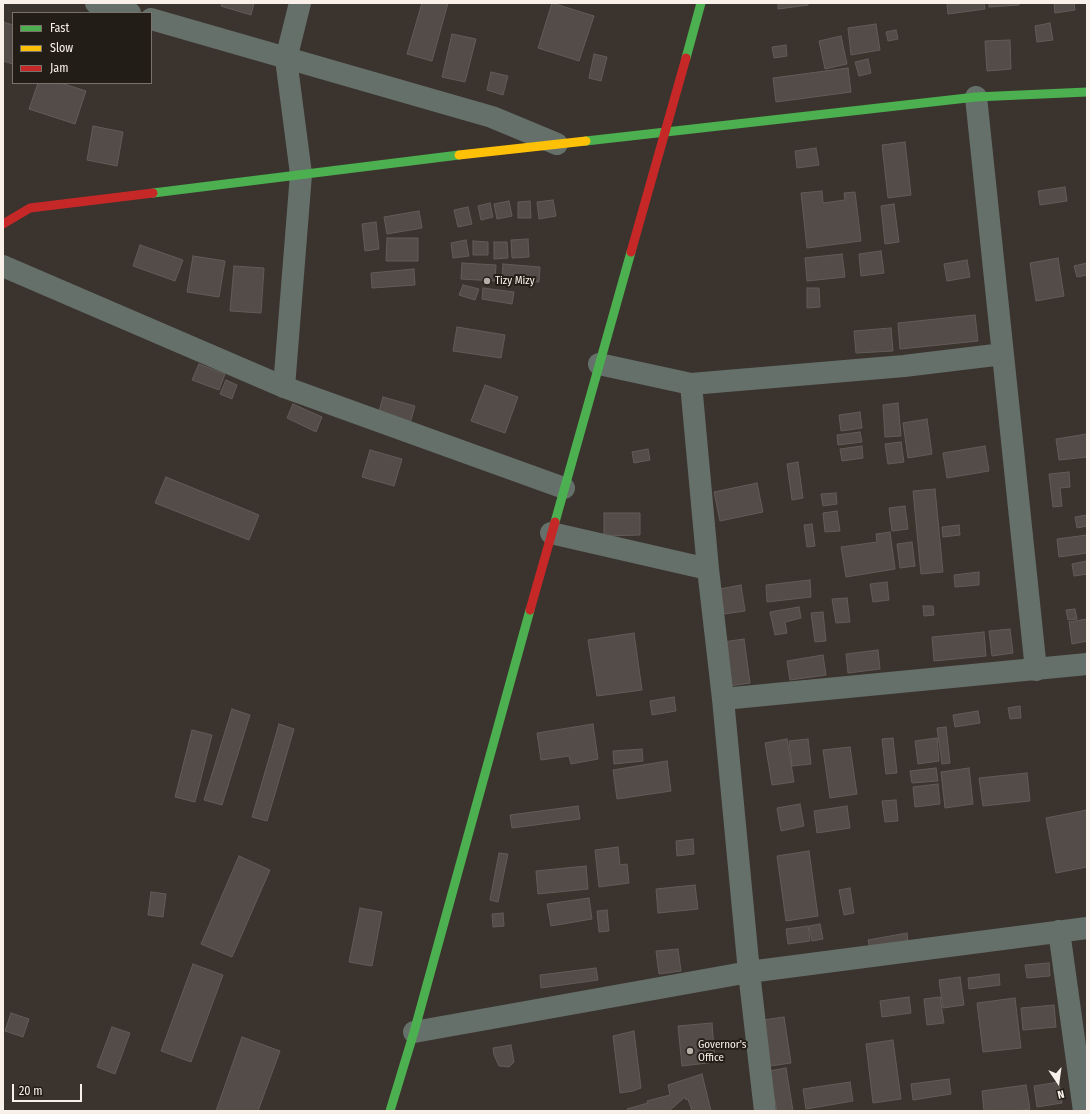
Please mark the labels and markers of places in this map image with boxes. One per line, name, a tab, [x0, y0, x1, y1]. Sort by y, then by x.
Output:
place label: Tizy Mizy	[495, 274, 535, 288]
marker: Tizy Mizy	[482, 276, 492, 286]
place label: Governor's Office	[698, 1038, 746, 1064]
marker: Governor's Office	[685, 1046, 695, 1056]

